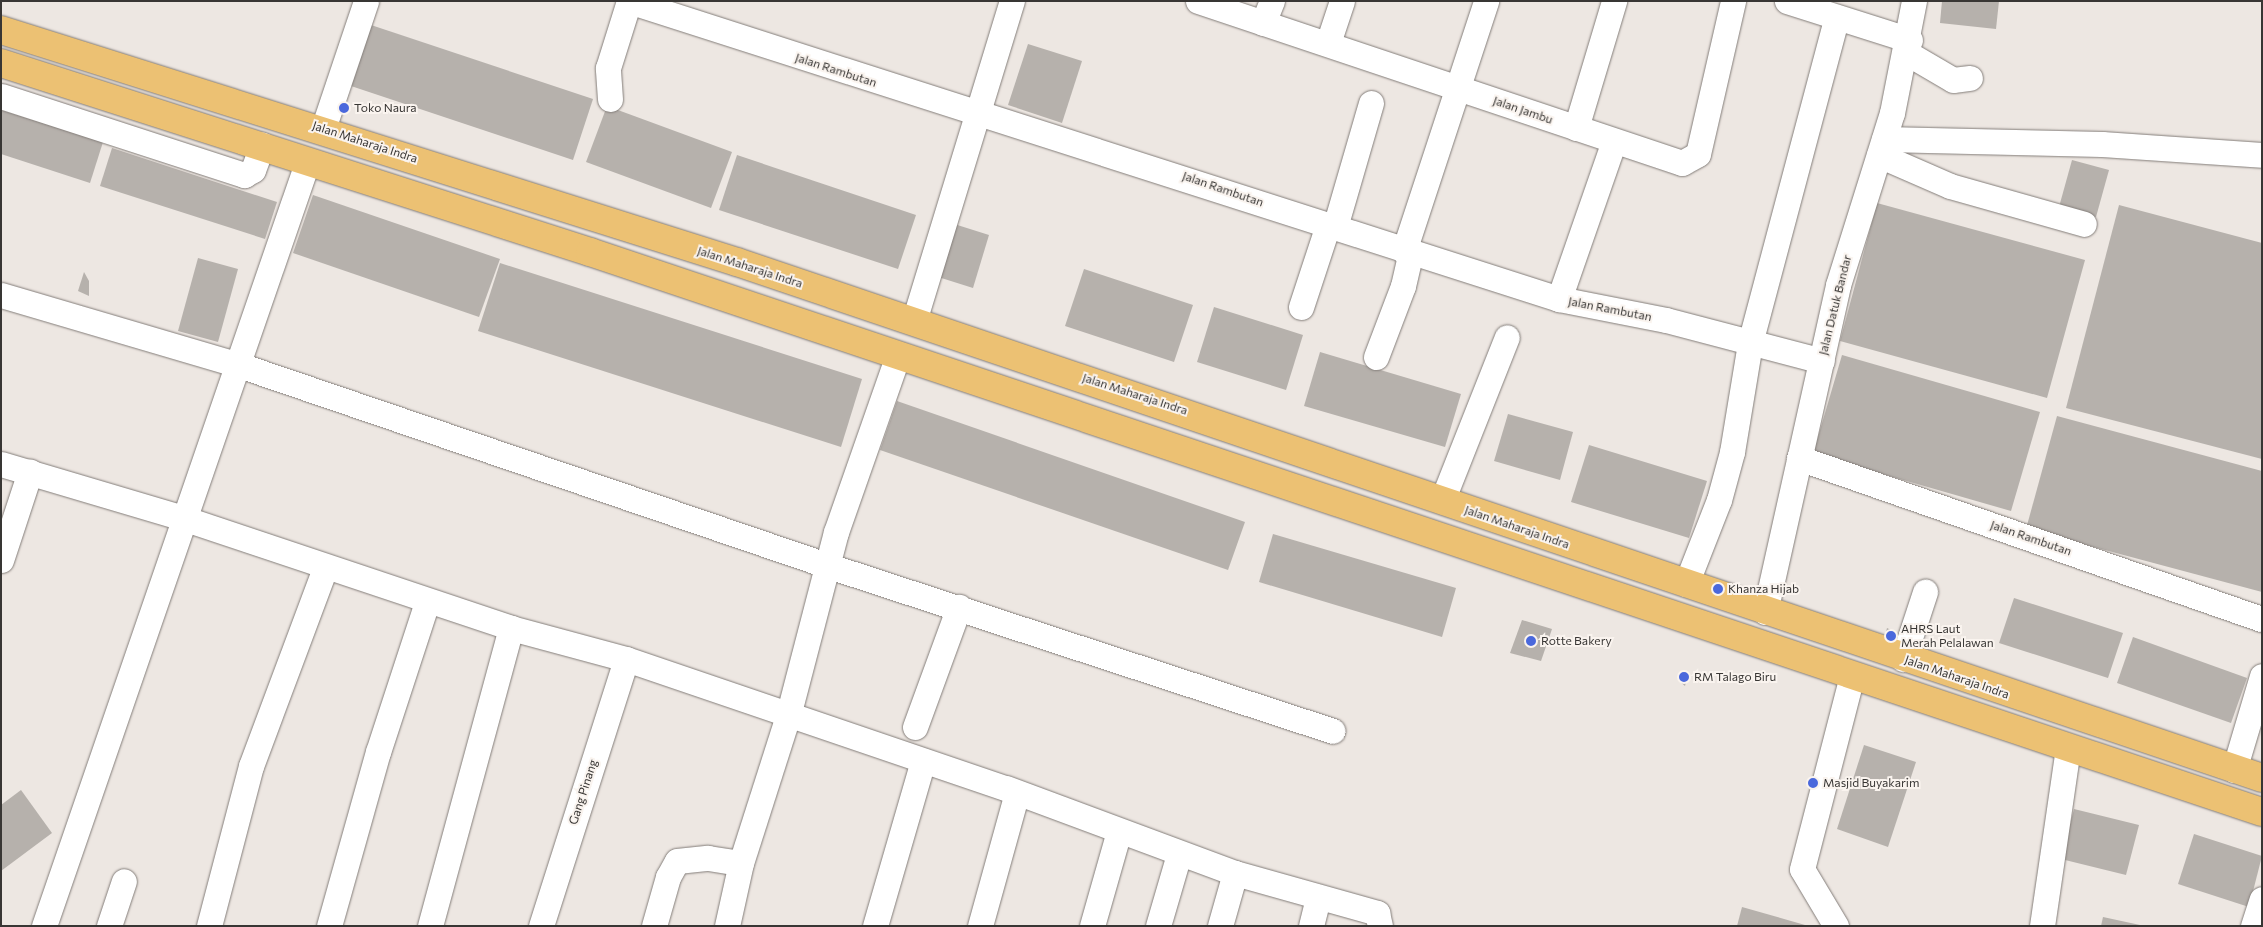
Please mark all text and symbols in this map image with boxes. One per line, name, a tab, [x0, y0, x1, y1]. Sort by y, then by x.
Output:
street label: Jalan Rambutan	[793, 50, 879, 90]
street label: Jalan Jambu	[1491, 93, 1555, 127]
place label: Toko Naura	[354, 101, 417, 115]
marker: Toko Naura	[338, 102, 350, 114]
street label: Jalan Maharaja Indra	[311, 118, 419, 166]
street label: Jalan Rambutan	[1181, 168, 1265, 210]
street label: Jalan Maharaja Indra	[696, 243, 804, 291]
street label: Jalan Datuk Bandar	[1816, 253, 1854, 357]
street label: Jalan Rambutan	[1567, 294, 1653, 324]
street label: Jalan Maharaja Indra	[1081, 370, 1189, 418]
street label: Jalan Maharaja Indra	[1463, 502, 1571, 552]
street label: Jalan Rambutan	[1989, 517, 2073, 559]
place label: Khanza Hijab	[1728, 582, 1799, 596]
marker: Khanza Hijab	[1712, 583, 1724, 595]
place label: AHRS Laut Merah Pelalawan	[1901, 622, 1994, 650]
marker: AHRS Laut Merah Pelalawan	[1885, 630, 1897, 642]
place label: Rotte Bakery	[1541, 634, 1612, 648]
marker: Rotte Bakery	[1525, 635, 1537, 647]
street label: Jalan Maharaja Indra	[1903, 652, 2011, 702]
place label: RM Talago Biru	[1694, 670, 1776, 684]
marker: RM Talago Biru	[1678, 671, 1690, 683]
street label: Gang Pinang	[566, 757, 600, 827]
place label: Masjid Buyakarim	[1823, 776, 1919, 790]
marker: Masjid Buyakarim	[1807, 777, 1819, 789]

